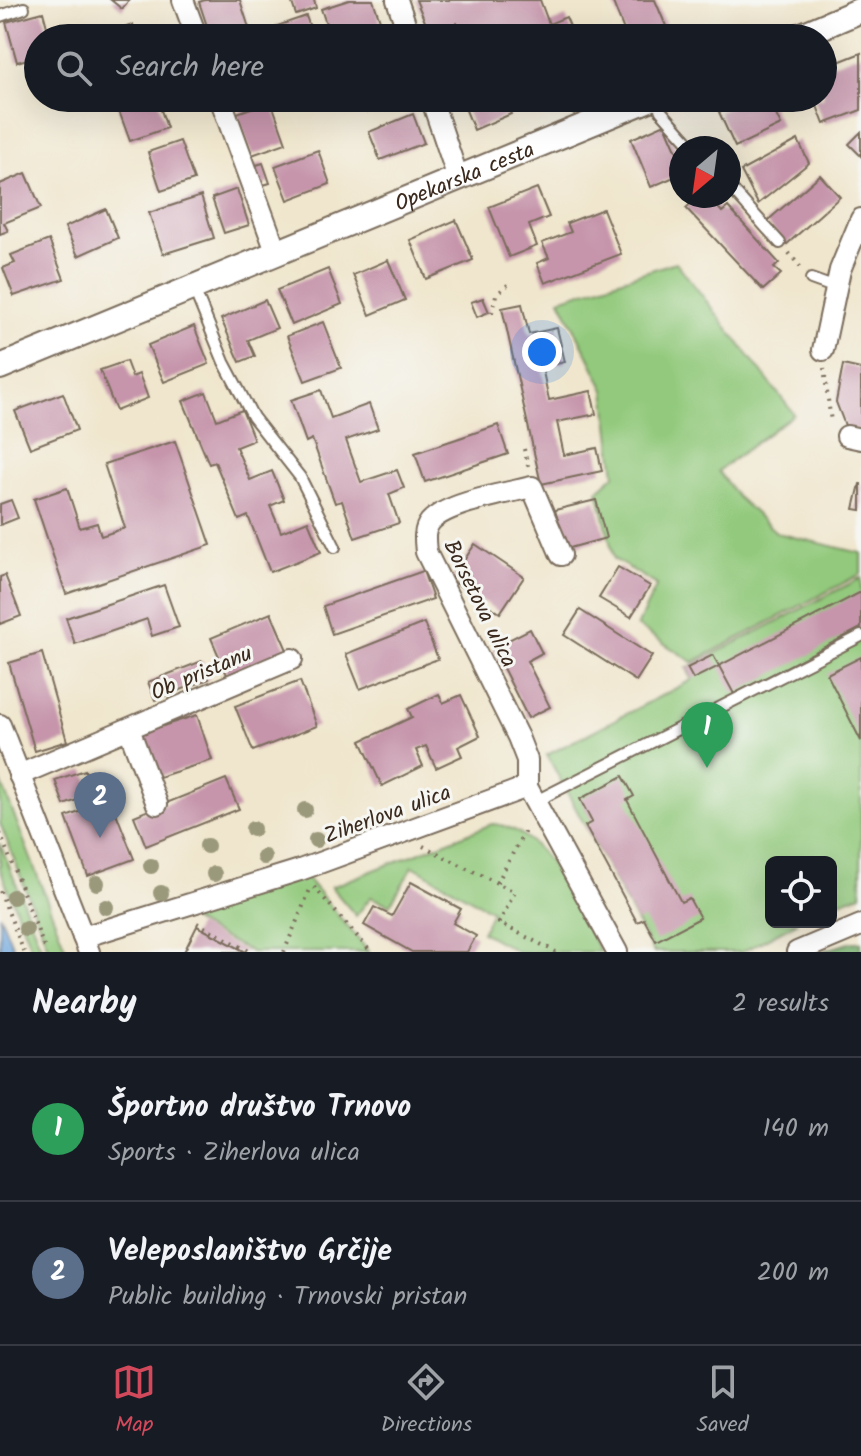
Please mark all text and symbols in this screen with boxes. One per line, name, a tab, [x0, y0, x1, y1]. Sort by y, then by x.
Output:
search box	[24, 24, 837, 112]
text: Search here	[116, 44, 264, 92]
icon: search	[52, 46, 96, 90]
street label: Opekarska cesta	[390, 133, 540, 222]
north arrow	[669, 136, 741, 208]
your location	[522, 332, 562, 372]
street label: Borsetova ulica	[433, 534, 525, 674]
street label: Ob pristanu	[146, 637, 259, 711]
pin: 1	[681, 702, 733, 768]
pin: 2	[74, 772, 126, 838]
street label: Ziherlova ulica	[319, 776, 456, 855]
map controls	[765, 856, 837, 928]
button: locate	[765, 856, 837, 928]
text: Nearby	[32, 977, 137, 1031]
text: 2 results	[732, 983, 829, 1025]
text: Športno društvo Trnovo	[108, 1084, 411, 1132]
text: 1	[54, 1108, 62, 1150]
text: 140 m	[762, 1108, 829, 1150]
text: Sports · Ziherlova ulica	[108, 1132, 360, 1174]
text: Veleposlaništvo Grčije	[108, 1228, 392, 1276]
text: 2	[50, 1252, 66, 1294]
text: 200 m	[757, 1252, 829, 1294]
text: Public building · Trnovski pristan	[108, 1276, 467, 1318]
tab: Map	[112, 1360, 156, 1443]
tab: Directions	[381, 1360, 472, 1443]
tab: Saved	[697, 1360, 749, 1443]

